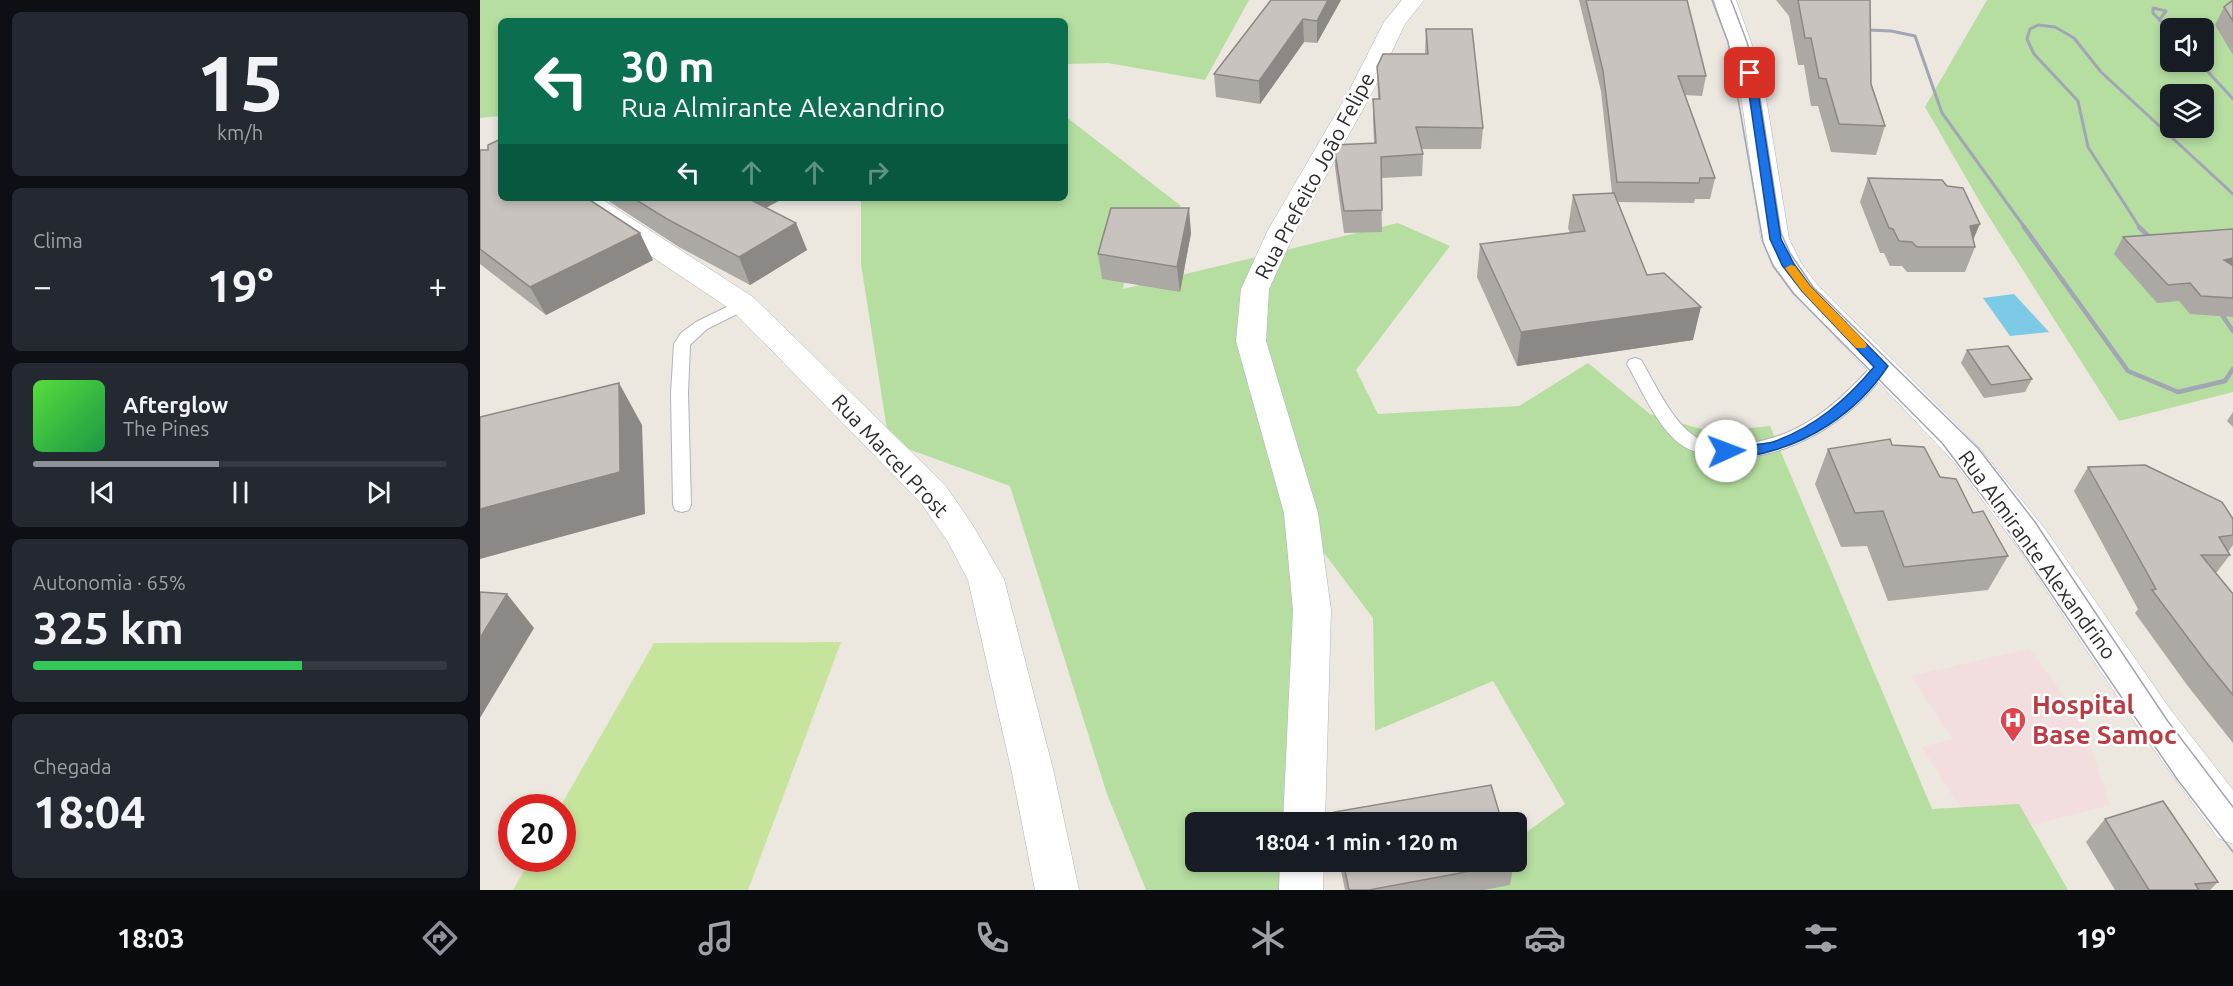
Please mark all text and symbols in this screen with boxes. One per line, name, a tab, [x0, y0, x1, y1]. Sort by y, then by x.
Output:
map controls	[2160, 18, 2214, 138]
button: sound	[2160, 18, 2214, 72]
text: 15	[196, 38, 284, 126]
icon: left	[522, 42, 600, 120]
text: 30 m	[621, 43, 715, 90]
pin	[1724, 47, 1775, 98]
icon: arrive	[1733, 56, 1766, 89]
street label: Rua Prefeito João Felipe	[1249, 68, 1379, 283]
button: layers	[2160, 84, 2214, 138]
text: Rua Almirante Alexandrino	[621, 92, 945, 122]
text: km/h	[217, 121, 263, 144]
icon: left	[672, 156, 705, 189]
icon: ahead	[735, 156, 768, 189]
icon: ahead	[798, 156, 831, 189]
icon: right	[861, 156, 894, 189]
text: Clima	[33, 229, 83, 252]
text: 19°	[207, 260, 273, 311]
text: −	[33, 267, 52, 304]
text: +	[428, 267, 447, 304]
street label: Rua Marcel Prost	[828, 389, 954, 522]
text: Afterglow	[123, 392, 228, 417]
text: The Pines	[123, 417, 209, 440]
position arrow	[1694, 419, 1758, 483]
street label: Rua Almirante Alexandrino	[1954, 445, 2122, 663]
icon: previous	[86, 476, 119, 509]
icon: pause	[224, 476, 257, 509]
icon: next	[362, 476, 395, 509]
text: Autonomia · 65%	[33, 571, 186, 594]
text: 325 km	[33, 602, 184, 653]
place label: Hospital Base Samoc	[2032, 690, 2177, 749]
hospital icon: Hospital Base Samoc	[1998, 705, 2028, 743]
text: Chegada	[33, 755, 111, 778]
text: 18:04	[33, 786, 146, 837]
speed limit sign: 20	[498, 794, 576, 872]
text: 18:04 · 1 min · 120 m	[1254, 829, 1458, 854]
icon: directions	[419, 917, 461, 959]
icon: music	[695, 917, 737, 959]
icon: phone	[971, 917, 1013, 959]
icon: climate	[1247, 917, 1289, 959]
icon: car	[1524, 917, 1566, 959]
icon: filters	[1800, 917, 1842, 959]
text: 18:03	[117, 923, 185, 953]
text: 19°	[2076, 923, 2116, 953]

